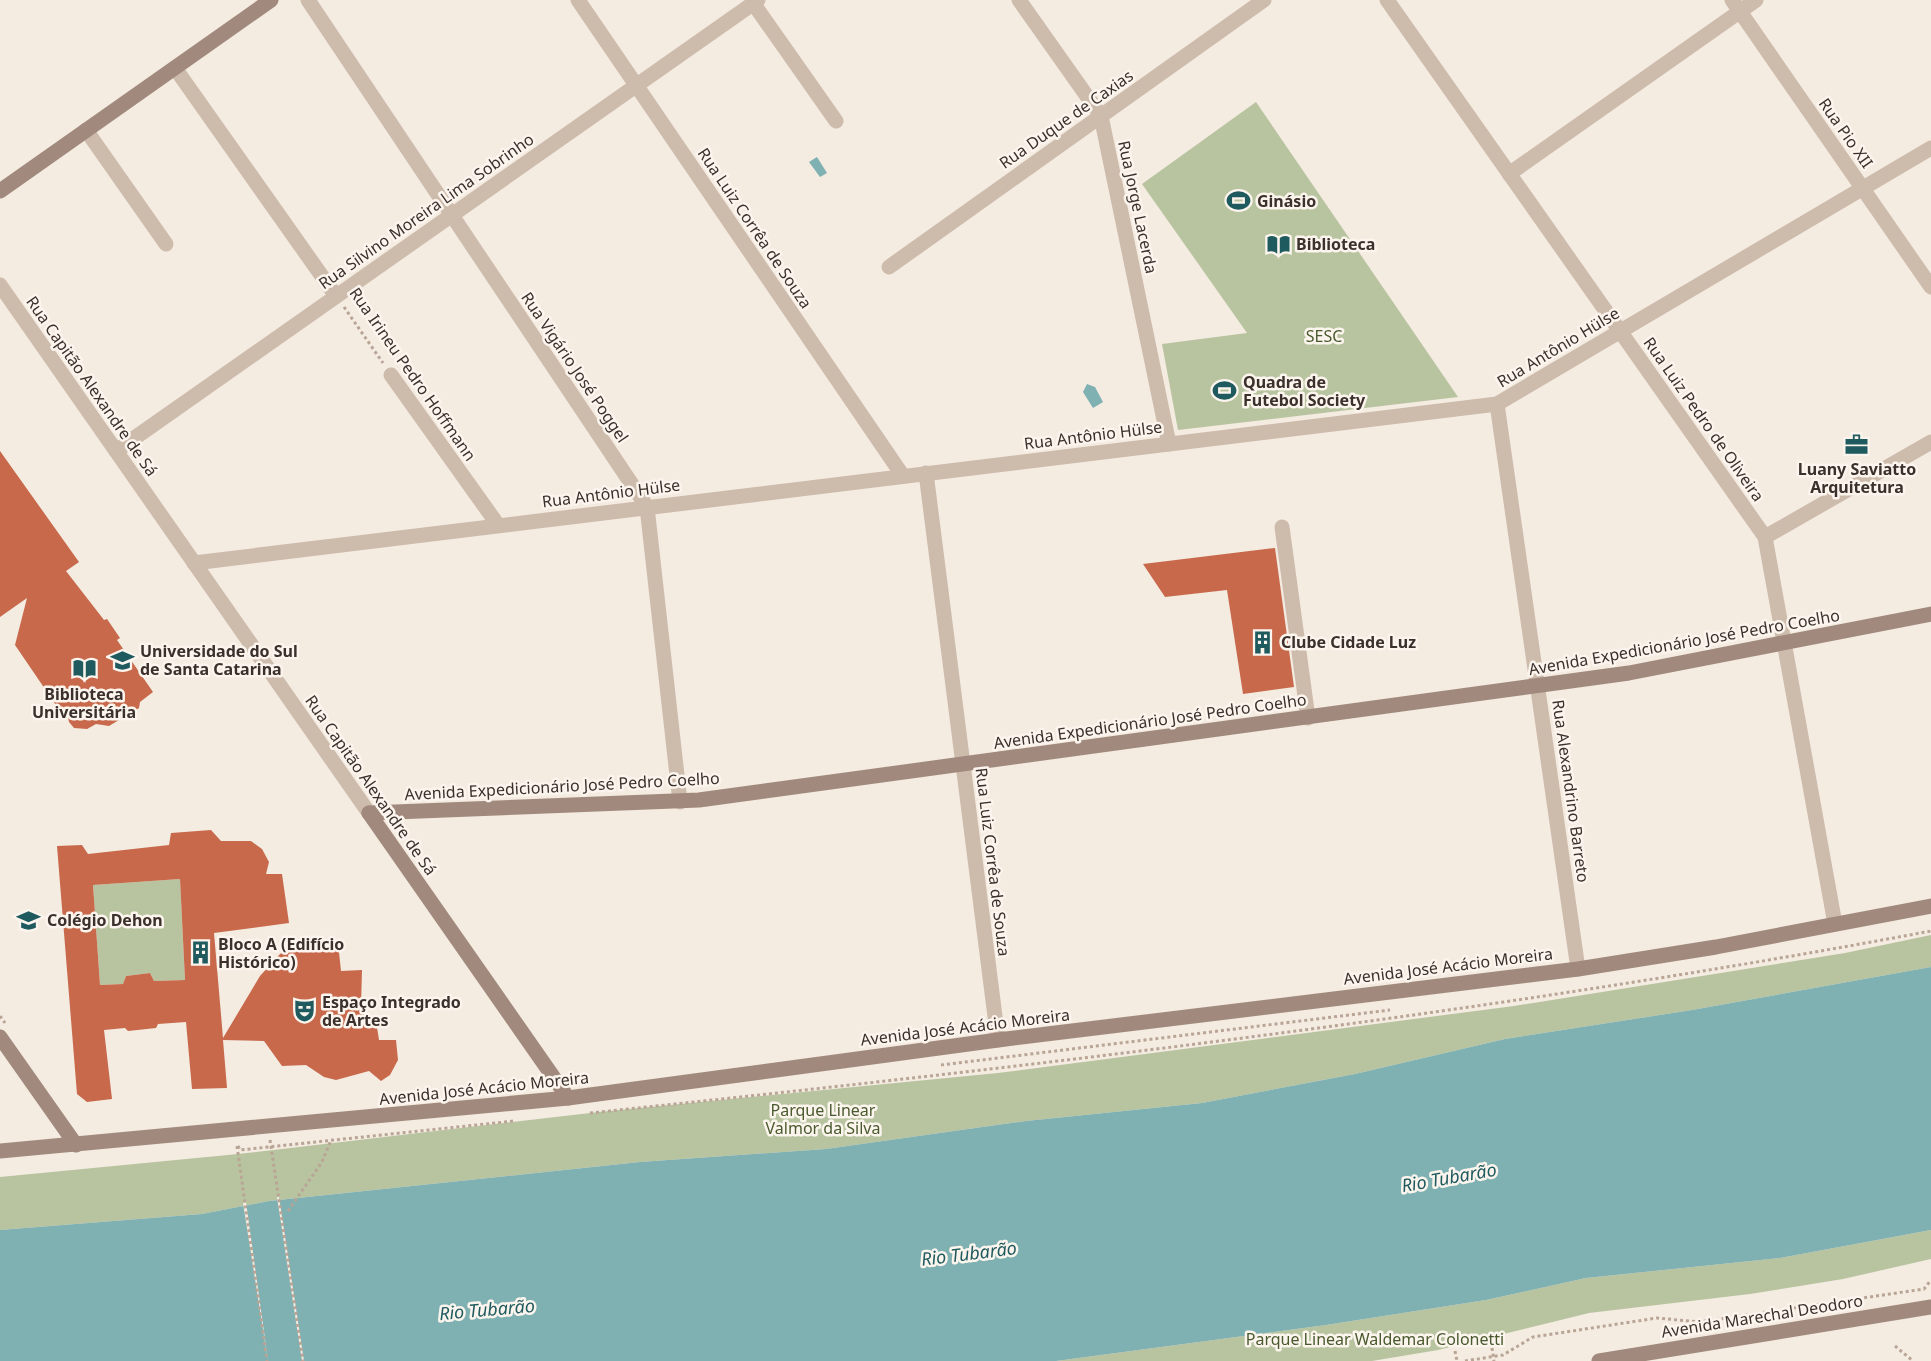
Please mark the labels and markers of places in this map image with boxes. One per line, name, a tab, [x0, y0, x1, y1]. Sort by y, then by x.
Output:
sports icon: Ginásio	[1226, 188, 1252, 214]
place label: Ginásio	[1257, 190, 1316, 212]
library icon: Biblioteca	[1265, 231, 1291, 257]
place label: Biblioteca	[1296, 233, 1375, 255]
place label: Quadra de Futebol Society	[1243, 371, 1366, 411]
sports icon: Quadra de Futebol Society	[1212, 378, 1238, 404]
office icon: Luany Saviatto Arquitetura	[1844, 431, 1870, 457]
place label: Luany Saviatto Arquitetura	[1798, 458, 1916, 498]
building icon: Clube Cidade Luz	[1250, 629, 1276, 655]
place label: Clube Cidade Luz	[1281, 631, 1416, 653]
place label: Universidade do Sul de Santa Catarina	[140, 640, 298, 680]
school or university icon: Universidade do Sul de Santa Catarina	[109, 647, 135, 673]
library icon: Biblioteca Universitária	[71, 656, 97, 682]
place label: Biblioteca Universitária	[32, 683, 136, 723]
school or university icon: Colégio Dehon	[16, 907, 42, 933]
place label: Colégio Dehon	[47, 909, 163, 931]
place label: Bloco A (Edifício Histórico)	[218, 933, 344, 973]
building icon: Bloco A (Edifício Histórico)	[187, 940, 213, 966]
place label: Espaço Integrado de Artes	[322, 991, 461, 1031]
theatre icon: Espaço Integrado de Artes	[291, 998, 317, 1024]

